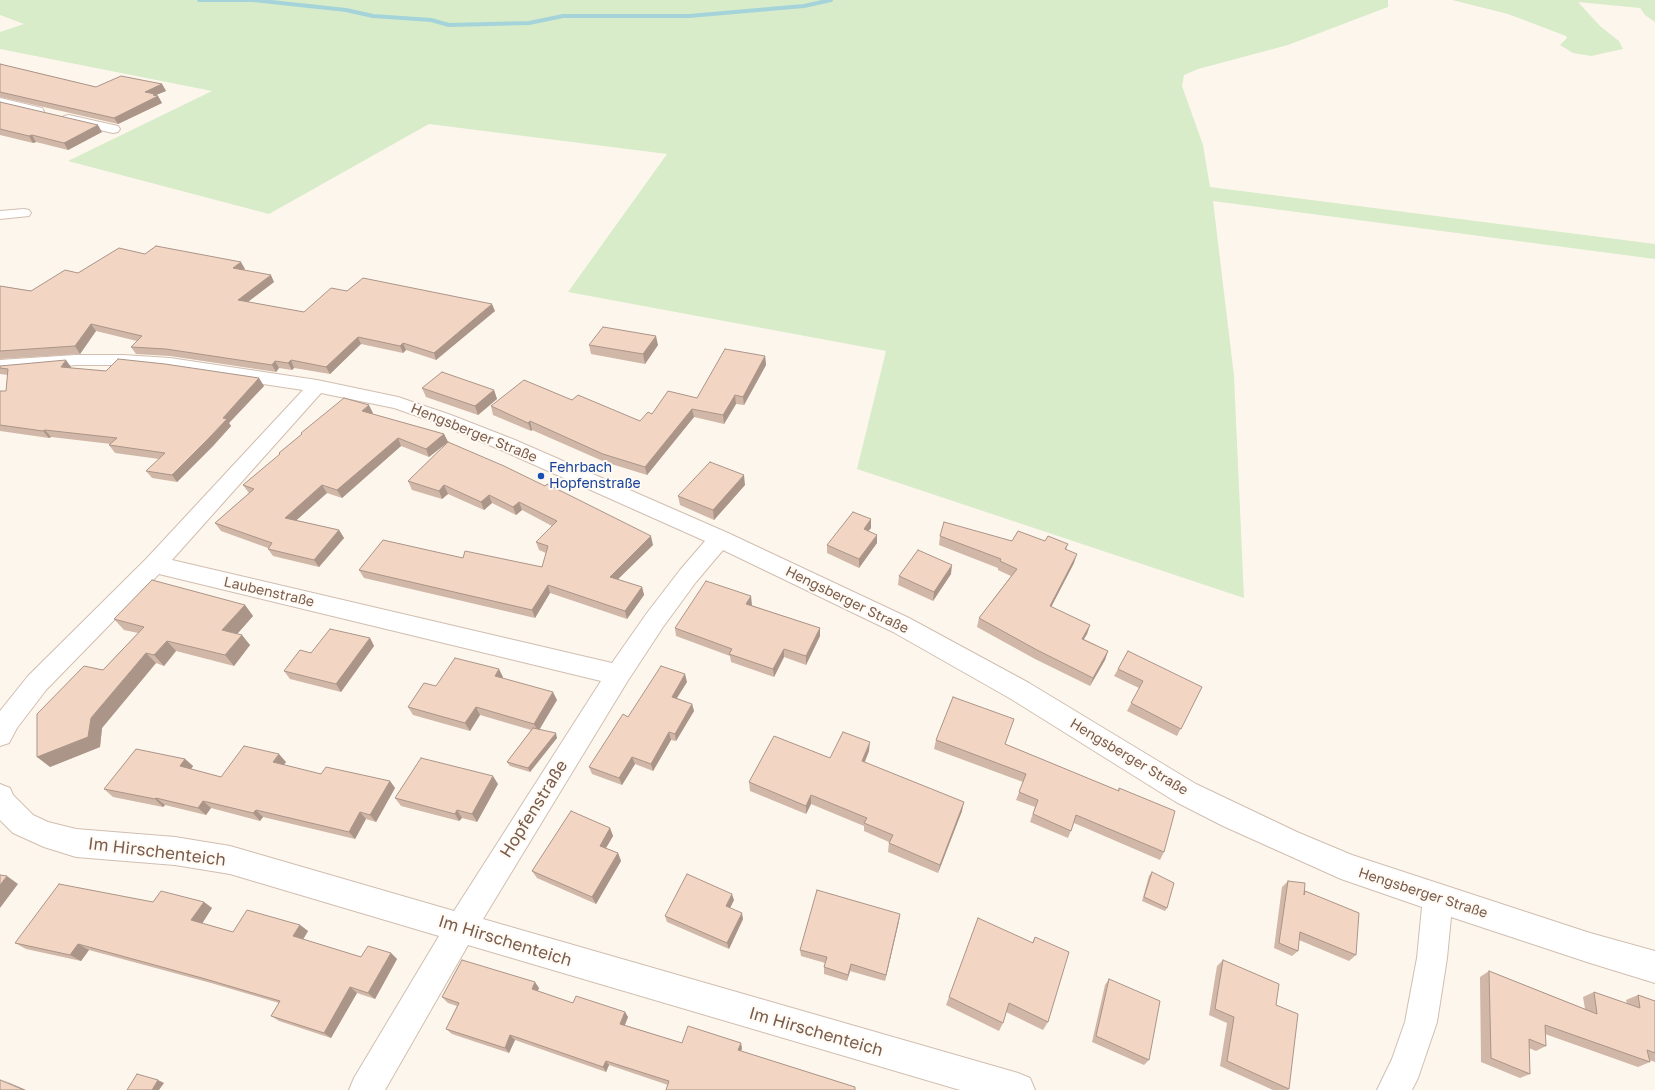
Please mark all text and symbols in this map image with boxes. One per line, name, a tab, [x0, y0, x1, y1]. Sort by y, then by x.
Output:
street label: Hengsberger Straße	[408, 400, 540, 466]
place label: Fehrbach Hopfenstraße	[549, 460, 641, 492]
marker: Fehrbach Hopfenstraße	[536, 471, 546, 481]
street label: Hengsberger Straße	[783, 563, 911, 637]
street label: Laubenstraße	[222, 573, 316, 611]
street label: Hengsberger Straße	[1067, 715, 1191, 799]
street label: Hopfenstraße	[496, 756, 572, 862]
street label: Im Hirschenteich	[87, 833, 227, 871]
street label: Hengsberger Straße	[1356, 864, 1490, 922]
street label: Im Hirschenteich	[436, 911, 574, 971]
street label: Im Hirschenteich	[747, 1003, 885, 1061]

